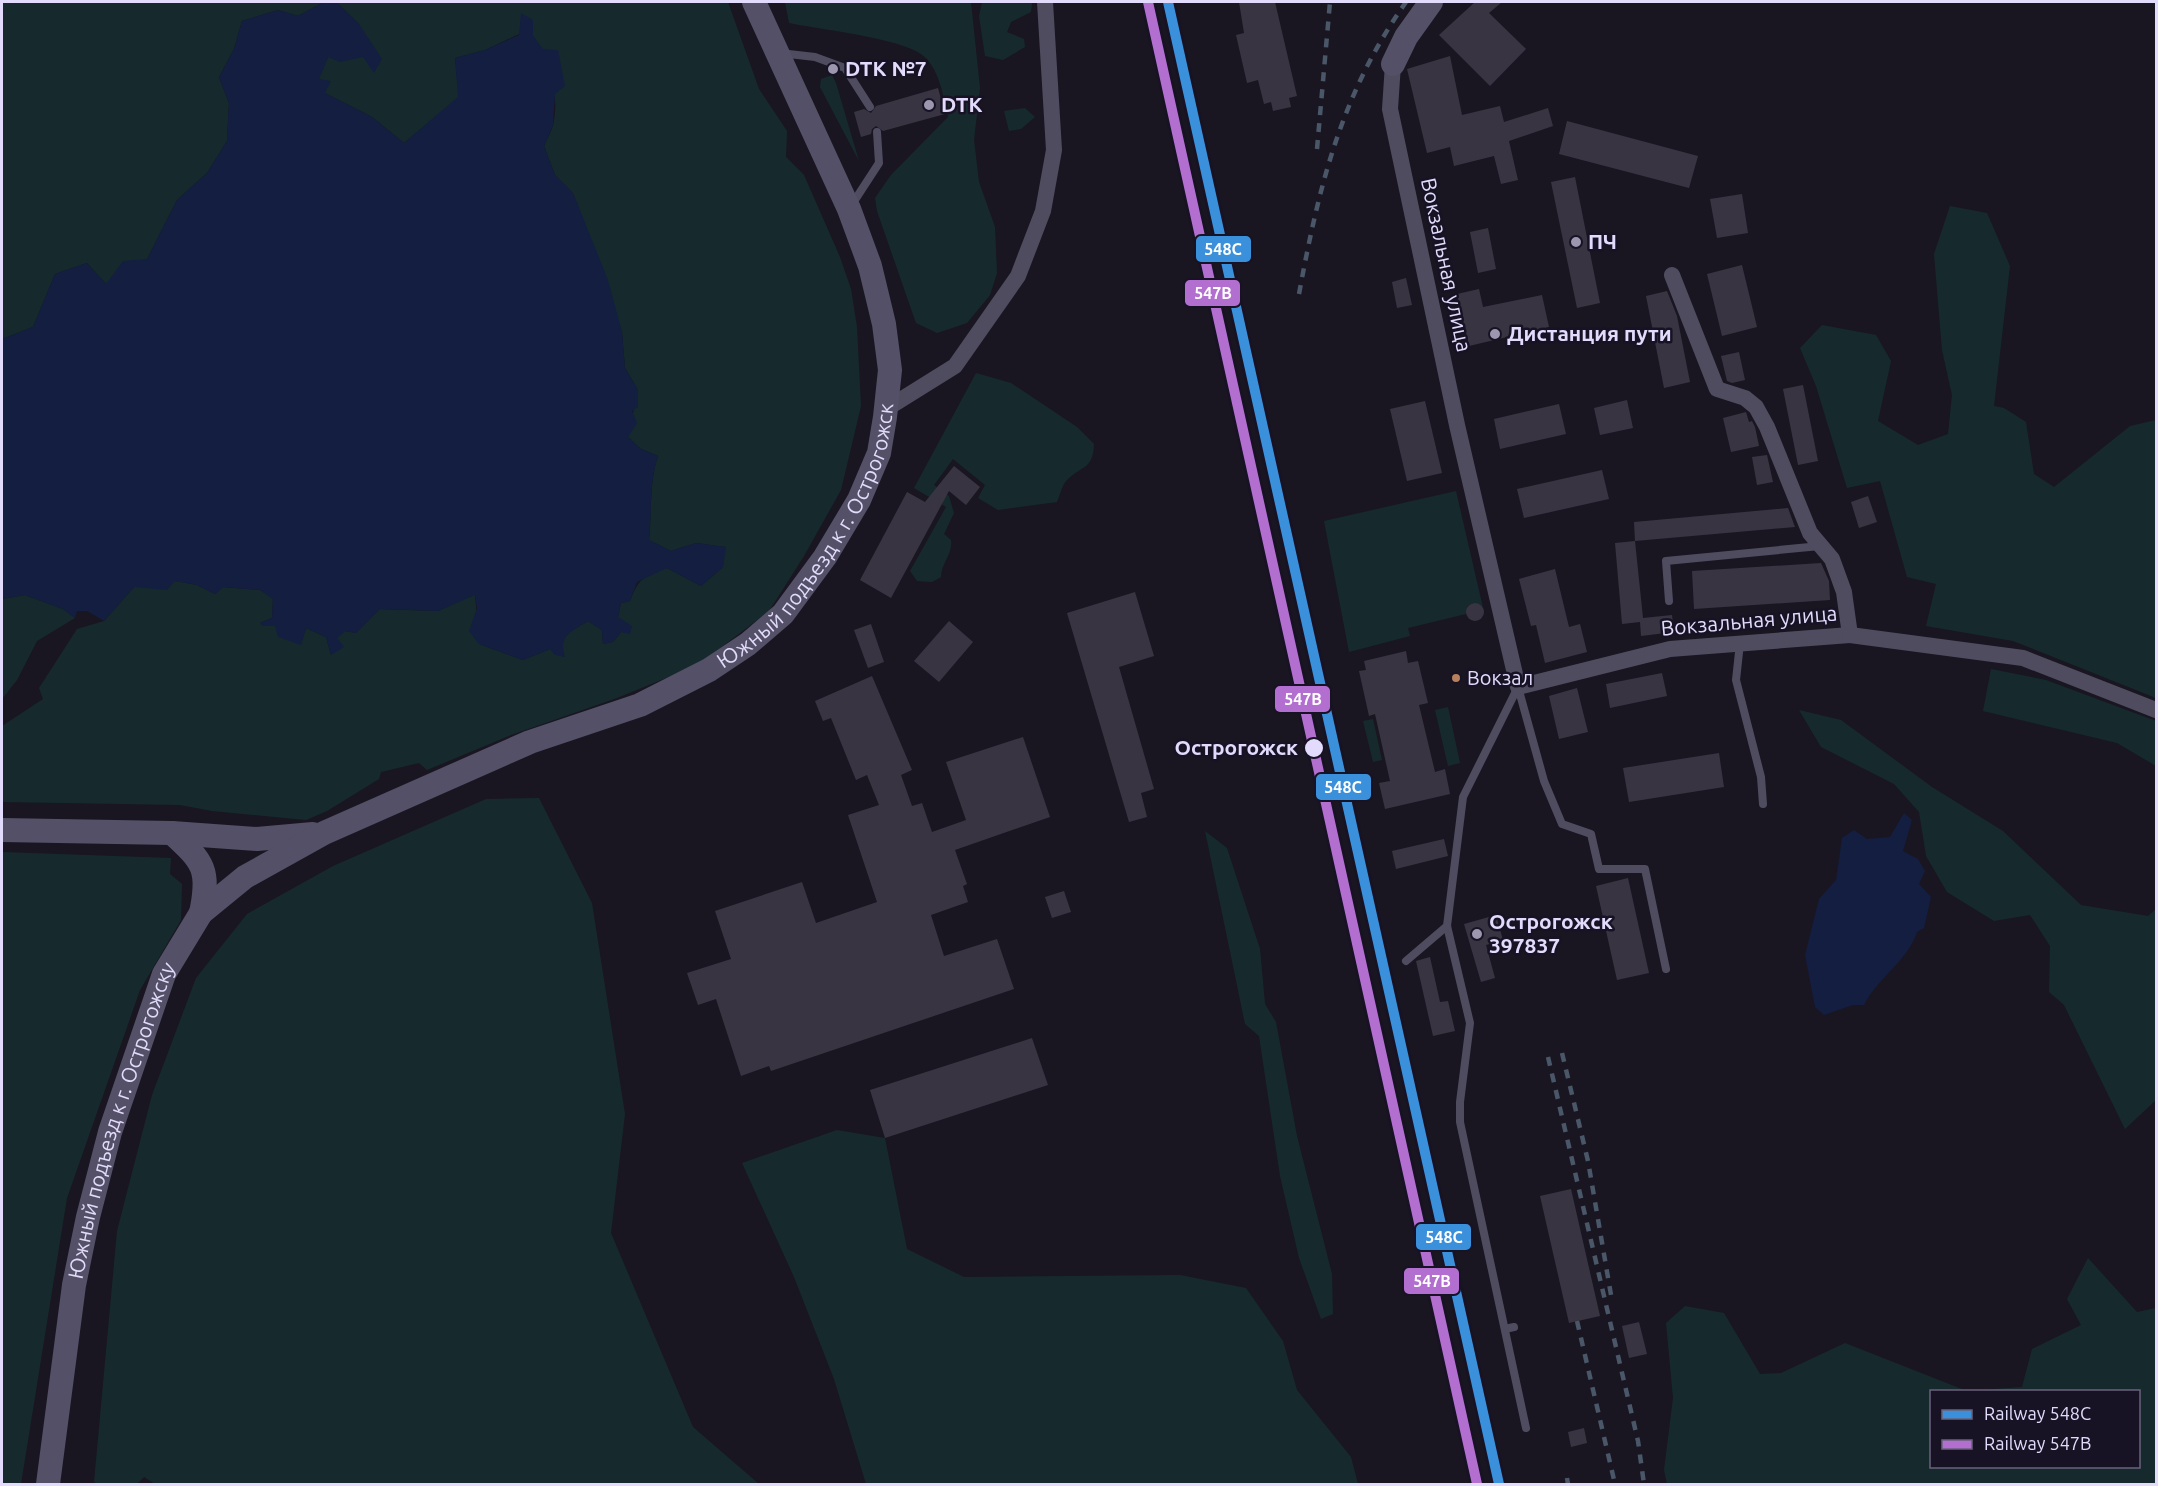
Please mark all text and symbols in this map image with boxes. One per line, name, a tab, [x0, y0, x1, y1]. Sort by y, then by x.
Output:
place label: DTK №7	[845, 56, 927, 80]
marker: DTK №7	[826, 62, 840, 76]
place label: DTK	[941, 92, 982, 116]
marker: DTK	[922, 98, 936, 112]
street label: Вокзальная улица	[1417, 176, 1477, 354]
place label: ПЧ	[1588, 229, 1617, 253]
line badge: 548С	[1195, 235, 1252, 263]
marker: ПЧ	[1569, 235, 1583, 249]
text: 548С	[1204, 240, 1242, 258]
line badge: 547В	[1184, 279, 1241, 307]
text: 547В	[1194, 284, 1232, 302]
place label: Дистанция пути	[1507, 321, 1672, 345]
marker: Дистанция пути	[1488, 327, 1502, 341]
street label: Южный подъезд к г. Острогожск	[712, 402, 897, 672]
street label: Вокзальная улица	[1660, 600, 1838, 640]
place label: Вокзал	[1467, 666, 1533, 689]
marker: Вокзал	[1450, 672, 1462, 684]
line badge: 547В	[1274, 685, 1331, 713]
text: 547В	[1284, 690, 1322, 708]
place label: Острогожск	[1174, 735, 1298, 759]
marker: Острогожск	[1303, 737, 1325, 759]
line badge: 548С	[1315, 773, 1372, 801]
text: 548С	[1324, 778, 1362, 796]
place label: Острогожск 397837	[1489, 909, 1613, 957]
marker: Острогожск 397837	[1470, 927, 1484, 941]
street label: Южный подъезд к г. Острогожску	[63, 957, 180, 1281]
line badge: 548С	[1415, 1223, 1472, 1251]
text: 548С	[1425, 1228, 1463, 1246]
line badge: 547В	[1403, 1267, 1460, 1295]
text: 547В	[1413, 1272, 1451, 1290]
legend	[1930, 1390, 2140, 1468]
text: Railway 548С	[1984, 1403, 2091, 1423]
text: Railway 547В	[1984, 1433, 2091, 1453]

